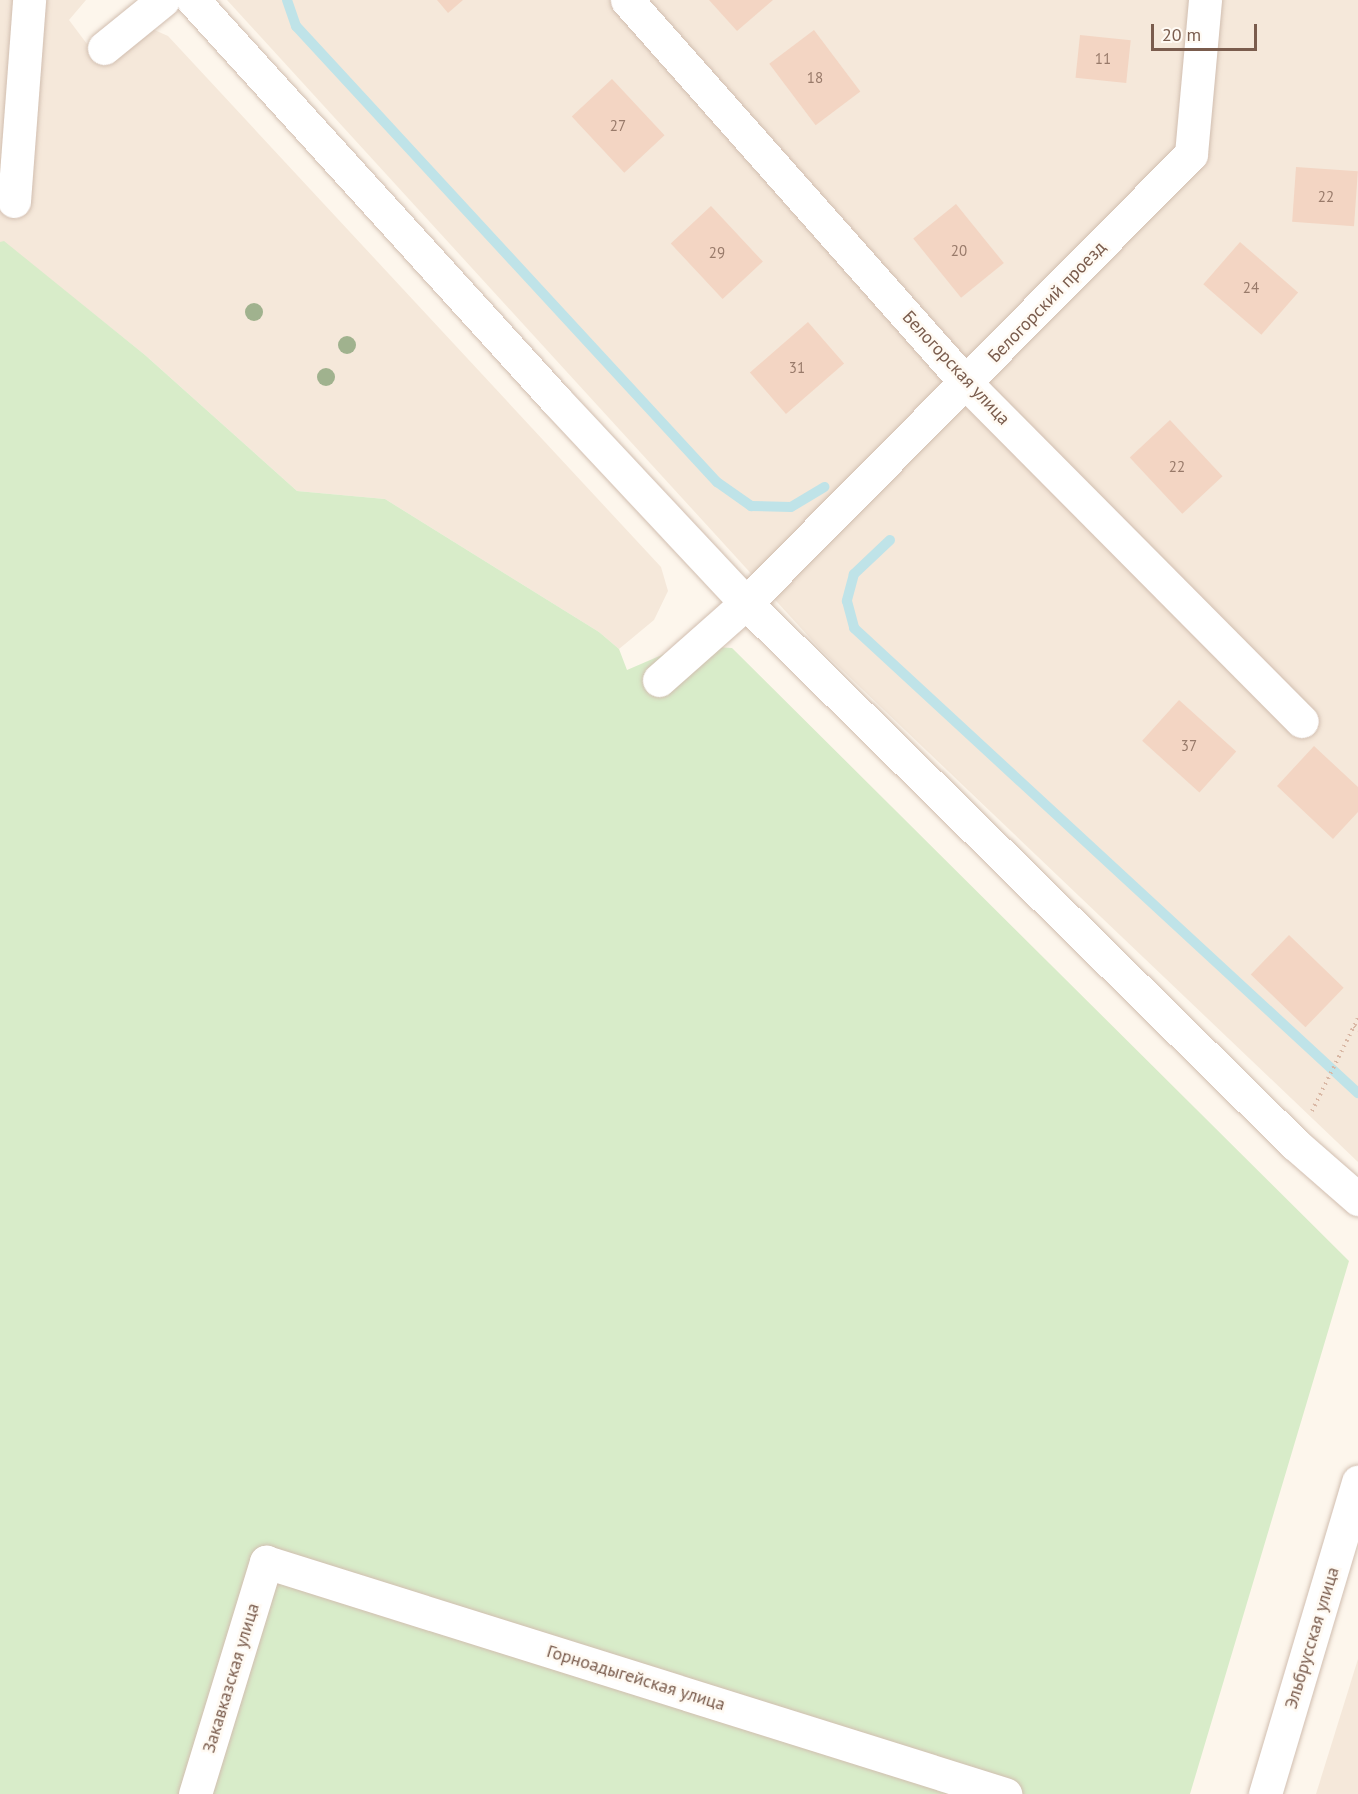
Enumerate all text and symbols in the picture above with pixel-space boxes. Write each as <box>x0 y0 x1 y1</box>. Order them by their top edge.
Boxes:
scale bar <box>1154 12 1260 50</box>
text: 20 m <box>1162 23 1201 46</box>
house number: 11 <box>1095 50 1111 68</box>
house number: 18 <box>807 69 823 87</box>
house number: 27 <box>610 117 626 135</box>
house number: 22 <box>1318 188 1334 206</box>
street label: Белогорский проезд <box>984 237 1110 367</box>
house number: 20 <box>951 242 967 260</box>
house number: 29 <box>709 244 725 262</box>
house number: 24 <box>1243 279 1259 297</box>
street label: Белогорская улица <box>898 307 1014 429</box>
house number: 31 <box>789 359 805 377</box>
house number: 22 <box>1169 458 1185 476</box>
house number: 37 <box>1181 737 1197 755</box>
street label: Эльбрусская улица <box>1280 1564 1344 1712</box>
street label: Закавказская улица <box>198 1601 264 1755</box>
street label: Горноадыгейская улица <box>544 1641 728 1715</box>

